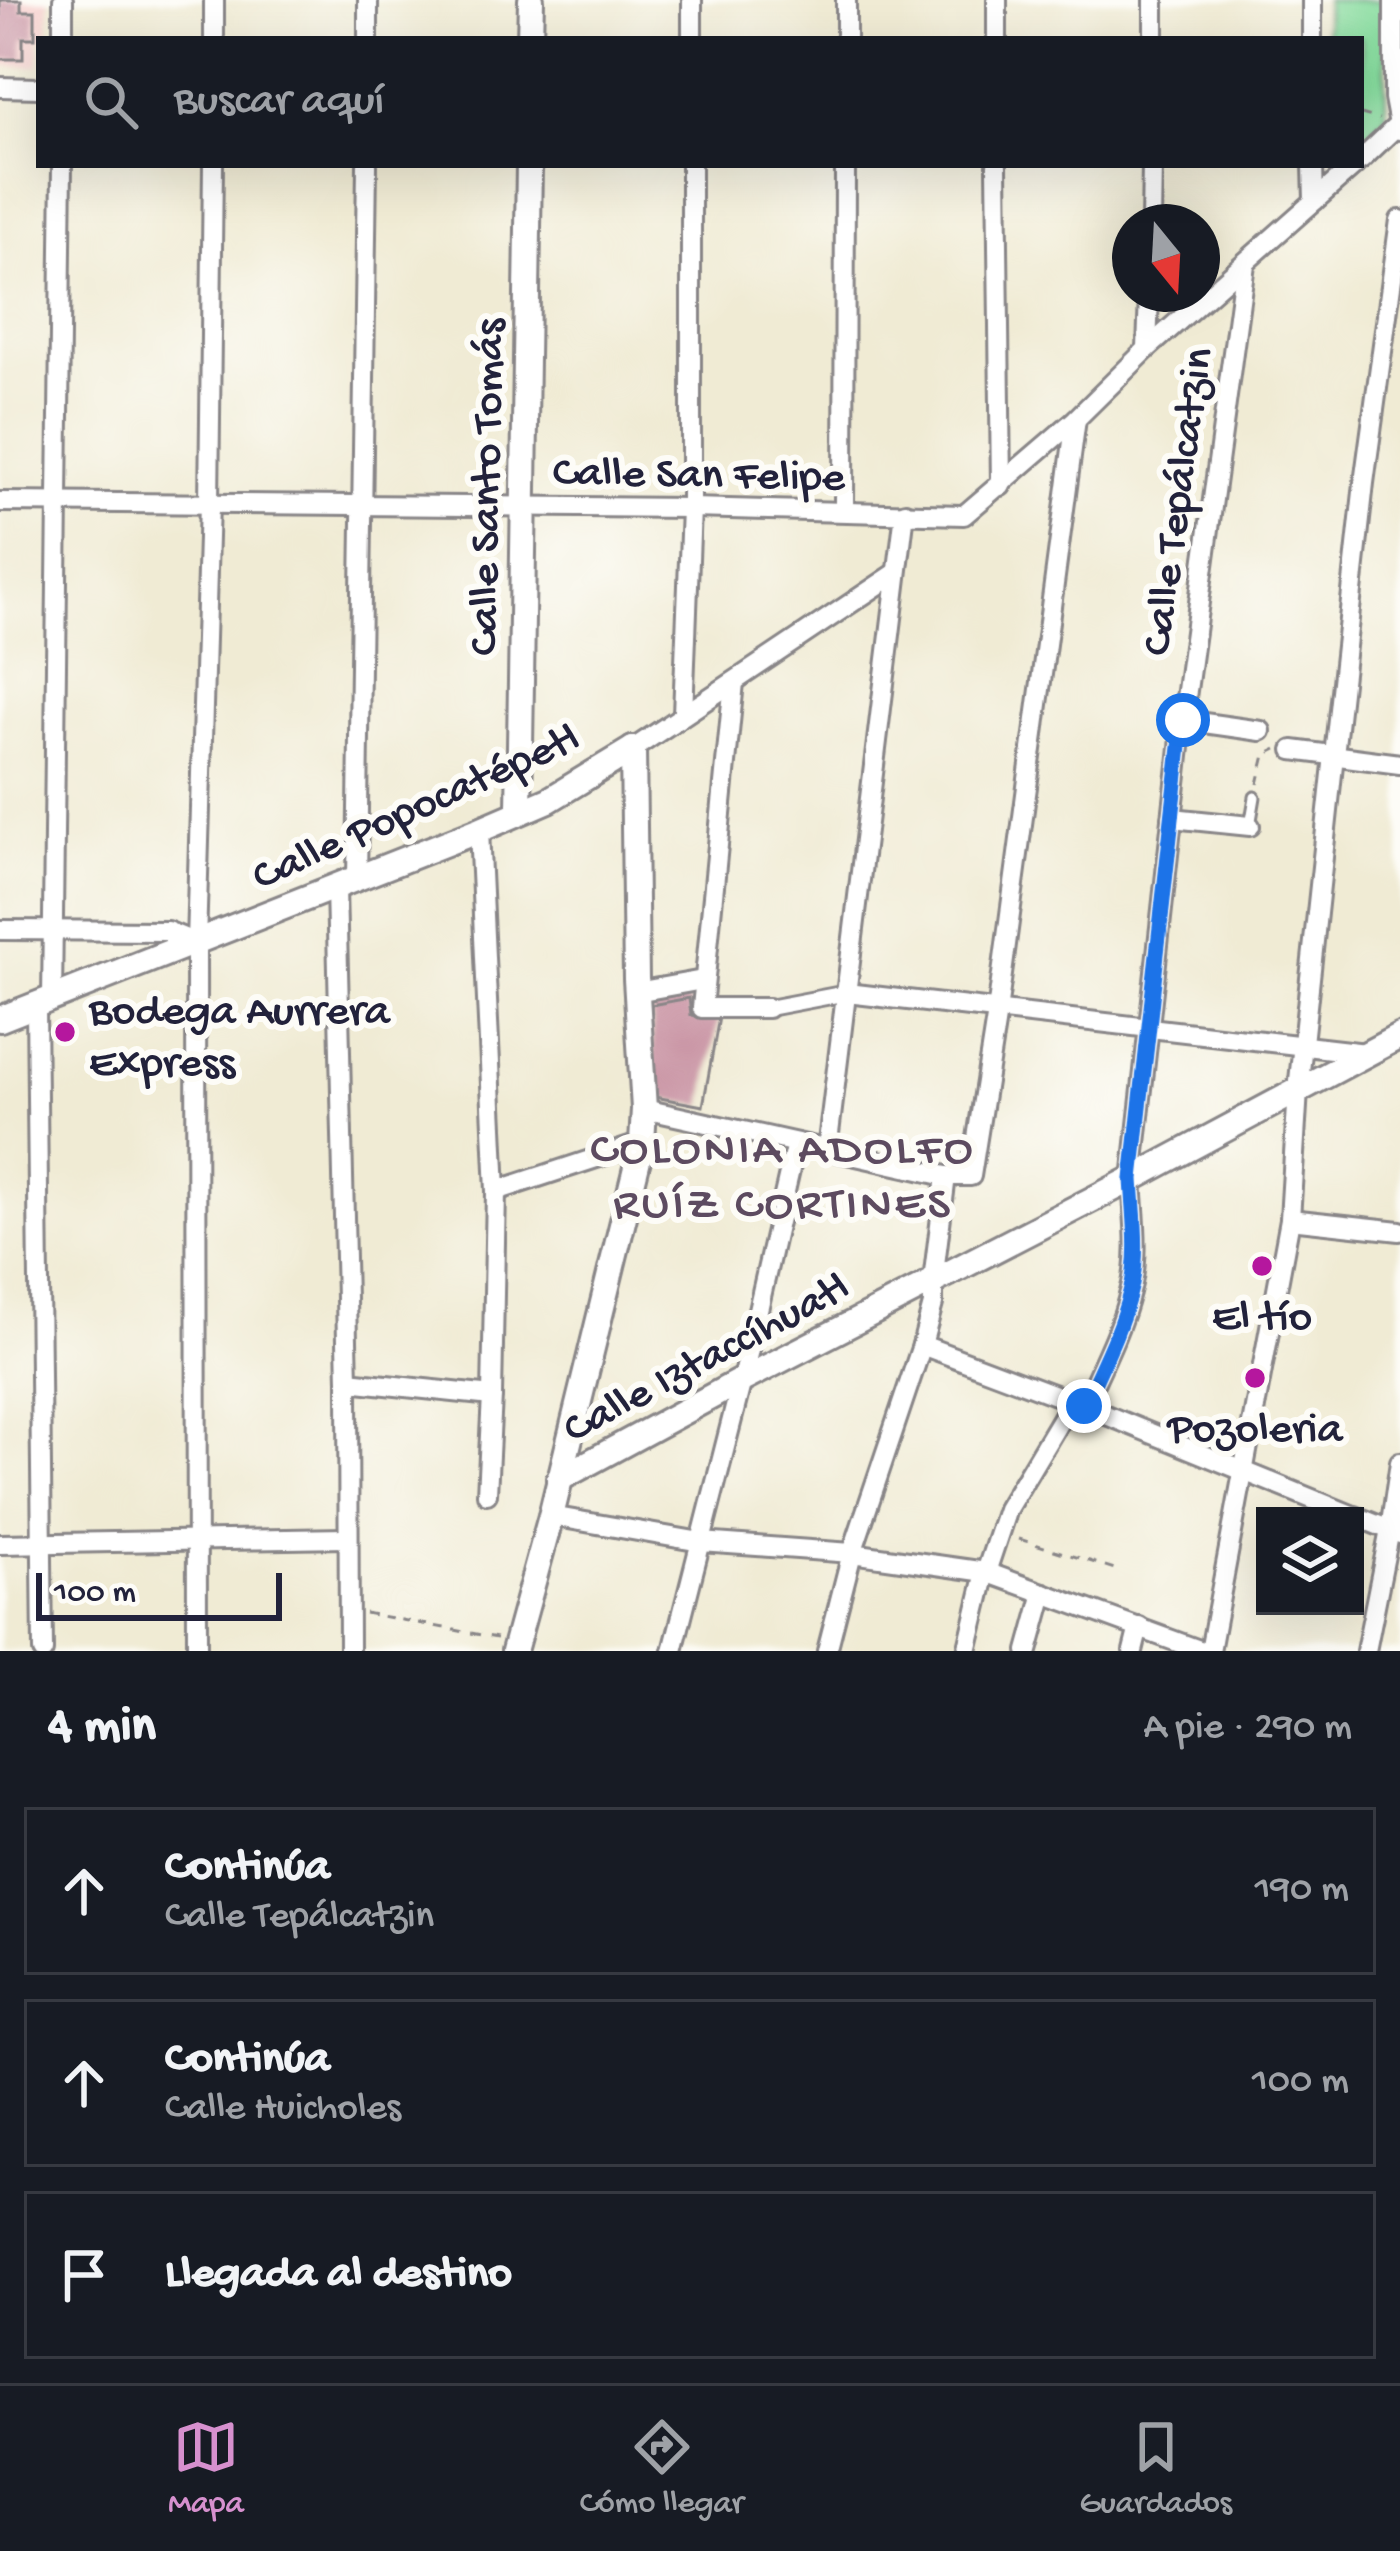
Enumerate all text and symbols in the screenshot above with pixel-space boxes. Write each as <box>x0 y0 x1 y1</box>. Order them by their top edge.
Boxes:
search box <box>36 36 1364 168</box>
icon: search <box>78 69 144 135</box>
text: Buscar aquí <box>174 76 384 129</box>
north arrow <box>1112 204 1220 312</box>
street label: Calle Santo Tomás <box>460 317 519 656</box>
street label: Calle Tepálcatzin <box>1133 345 1228 659</box>
street label: Calle San Felipe <box>552 448 846 507</box>
route start <box>1156 693 1210 747</box>
street label: Calle Popocatépetl <box>245 714 589 906</box>
place label: Bodega Aurrera Express <box>88 987 392 1092</box>
marker: Bodega Aurrera Express <box>52 1019 78 1045</box>
district label: COLONIA ADOLFO RUÍZ CORTINES <box>590 1124 976 1236</box>
marker: El tío <box>1249 1253 1275 1279</box>
street label: Calle Iztaccíhuatl <box>556 1263 859 1458</box>
place label: El tío <box>1212 1293 1312 1346</box>
marker: Pozoleria <box>1242 1365 1268 1391</box>
route end <box>1057 1379 1111 1433</box>
place label: Pozoleria <box>1165 1405 1345 1458</box>
map controls <box>1256 1507 1364 1615</box>
button: layers <box>1256 1507 1364 1615</box>
scale bar <box>36 1567 282 1620</box>
text: 100 m <box>54 1575 136 1613</box>
text: 4 min <box>48 1699 156 1759</box>
text: A pie · 290 m <box>1144 1706 1352 1752</box>
text: Continúa <box>165 1842 330 1895</box>
icon: ahead <box>51 1858 117 1924</box>
text: 190 m <box>1255 1868 1349 1914</box>
text: Calle Tepálcatzin <box>165 1895 434 1941</box>
text: Continúa <box>165 2034 330 2087</box>
icon: ahead <box>51 2050 117 2116</box>
text: 100 m <box>1252 2060 1349 2106</box>
text: Calle Huicholes <box>165 2087 401 2133</box>
icon: arrive <box>51 2242 117 2308</box>
text: Llegada al destino <box>165 2249 512 2302</box>
tab: Mapa <box>168 2414 244 2524</box>
tab: Cómo llegar <box>580 2414 743 2524</box>
tab: Guardados <box>1079 2414 1232 2524</box>

